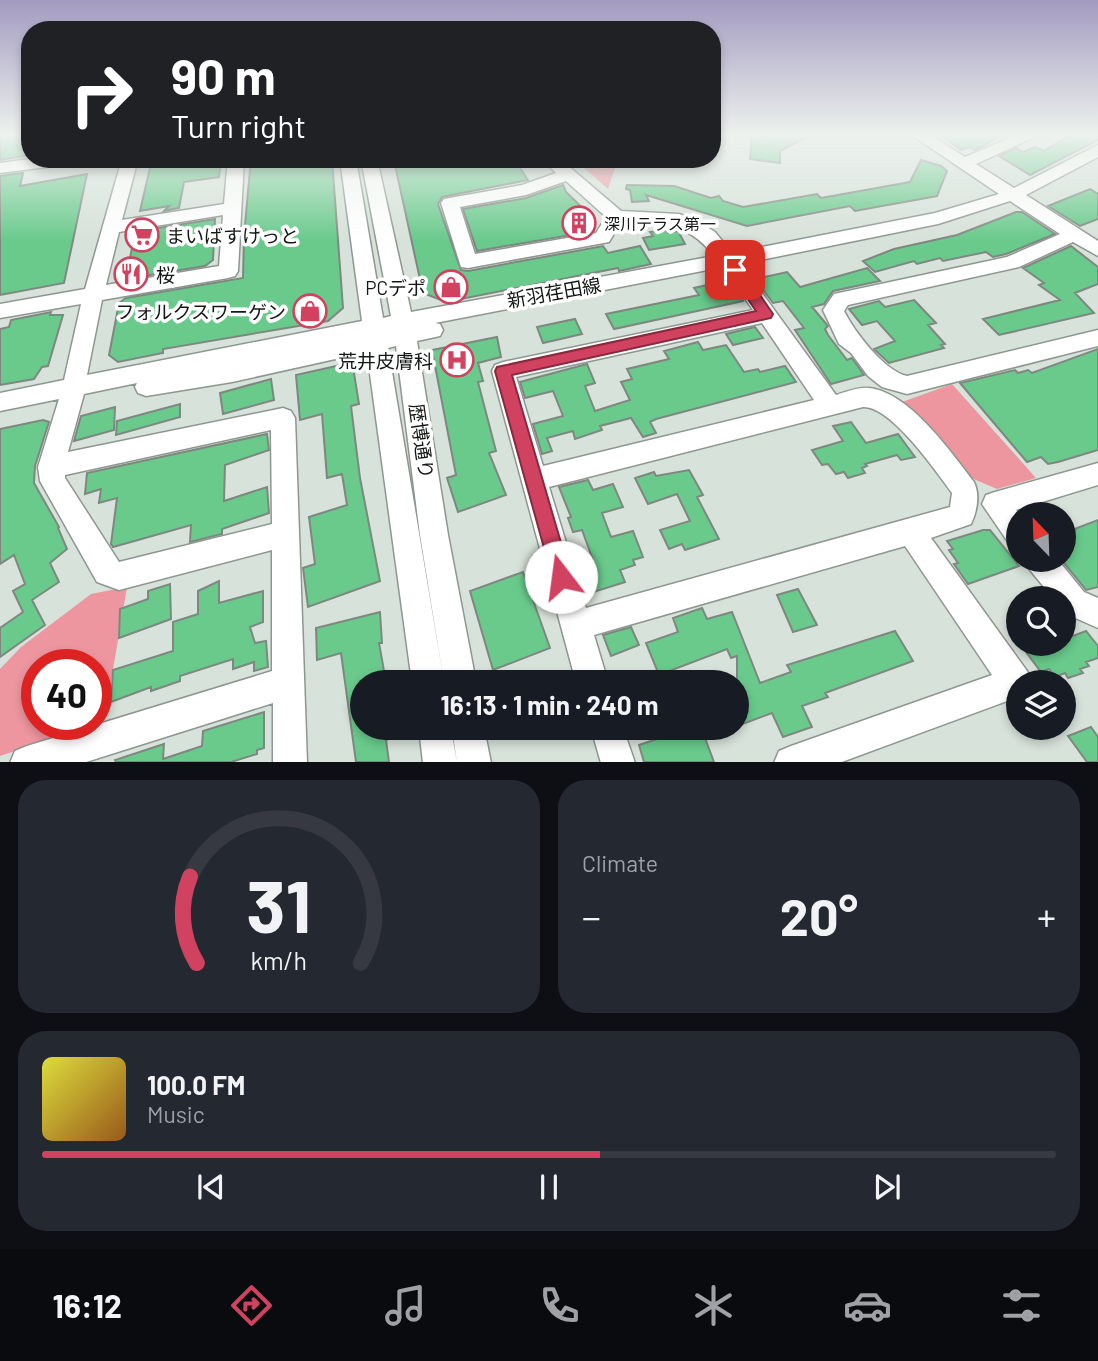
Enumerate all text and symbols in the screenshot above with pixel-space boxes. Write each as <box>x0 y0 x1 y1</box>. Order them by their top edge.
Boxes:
text: 90 m <box>171 46 276 105</box>
icon: right <box>56 49 147 140</box>
text: Turn right <box>171 106 306 144</box>
building icon: 深川テラス第一 <box>560 204 598 242</box>
place label: 深川テラス第一 <box>604 214 716 233</box>
supermarket icon: まいばすけっと <box>123 216 161 254</box>
place label: まいばすけっと <box>166 224 299 247</box>
pin <box>705 240 765 300</box>
icon: arrive <box>716 251 754 289</box>
restaurant icon: 桜 <box>112 255 150 293</box>
place label: 桜 <box>156 263 175 286</box>
shop icon: PCデポ <box>432 268 470 306</box>
street label: 新羽荏田線 <box>505 272 603 312</box>
place label: PCデポ <box>365 276 426 299</box>
shop icon: フォルクスワーゲン <box>291 292 329 330</box>
place label: フォルクスワーゲン <box>116 300 286 323</box>
hospital icon: 荒井皮膚科 <box>438 341 476 379</box>
place label: 荒井皮膚科 <box>338 349 433 372</box>
street label: 歴博通り <box>405 402 439 480</box>
north arrow <box>1006 502 1076 572</box>
map controls <box>1006 502 1076 740</box>
position arrow <box>524 540 598 614</box>
button: search <box>1006 586 1076 656</box>
speed limit sign: 40 <box>21 649 112 740</box>
button: layers <box>1006 670 1076 740</box>
text: 16:13 · 1 min · 240 m <box>441 689 658 720</box>
text: Climate <box>582 849 658 877</box>
text: 31 <box>247 860 311 948</box>
text: 20° <box>780 884 858 946</box>
text: − <box>582 893 601 939</box>
text: + <box>1037 893 1056 939</box>
text: km/h <box>251 944 307 974</box>
text: 100.0 FM <box>147 1069 245 1100</box>
text: Music <box>147 1100 205 1128</box>
icon: previous <box>192 1168 230 1206</box>
icon: pause <box>530 1168 568 1206</box>
icon: next <box>868 1168 906 1206</box>
icon: directions <box>227 1281 276 1330</box>
icon: music <box>381 1281 430 1330</box>
icon: phone <box>535 1281 584 1330</box>
icon: climate <box>689 1281 738 1330</box>
icon: car <box>843 1281 892 1330</box>
icon: filters <box>997 1281 1046 1330</box>
text: 16:12 <box>52 1286 122 1324</box>

